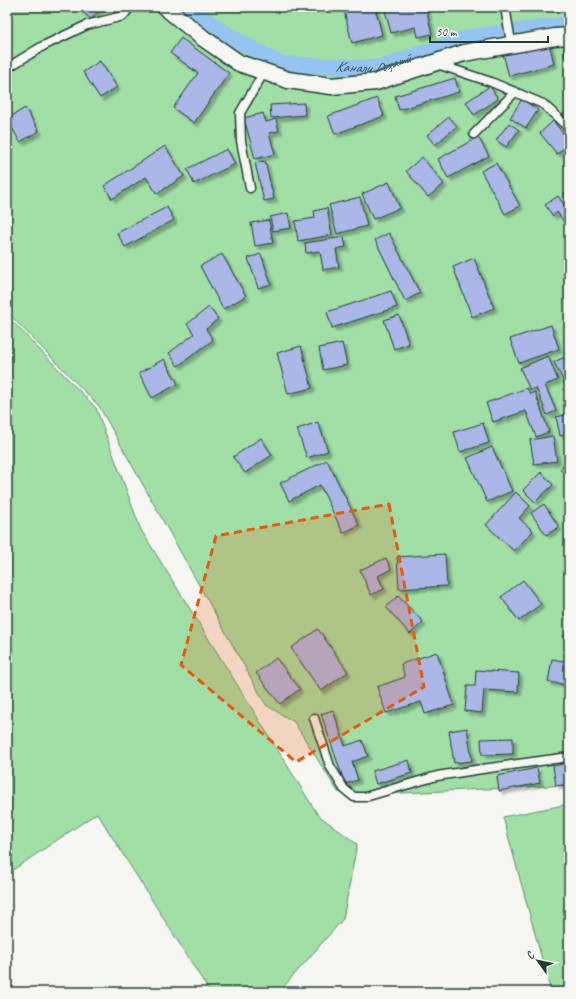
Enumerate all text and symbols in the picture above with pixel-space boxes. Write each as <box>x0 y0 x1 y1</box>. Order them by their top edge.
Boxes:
scale bar <box>430 18 548 44</box>
text: 50 m <box>436 24 458 40</box>
water label: Канали Роҳатӣ <box>335 47 416 78</box>
north arrow <box>518 941 558 981</box>
text: С <box>522 948 538 962</box>

